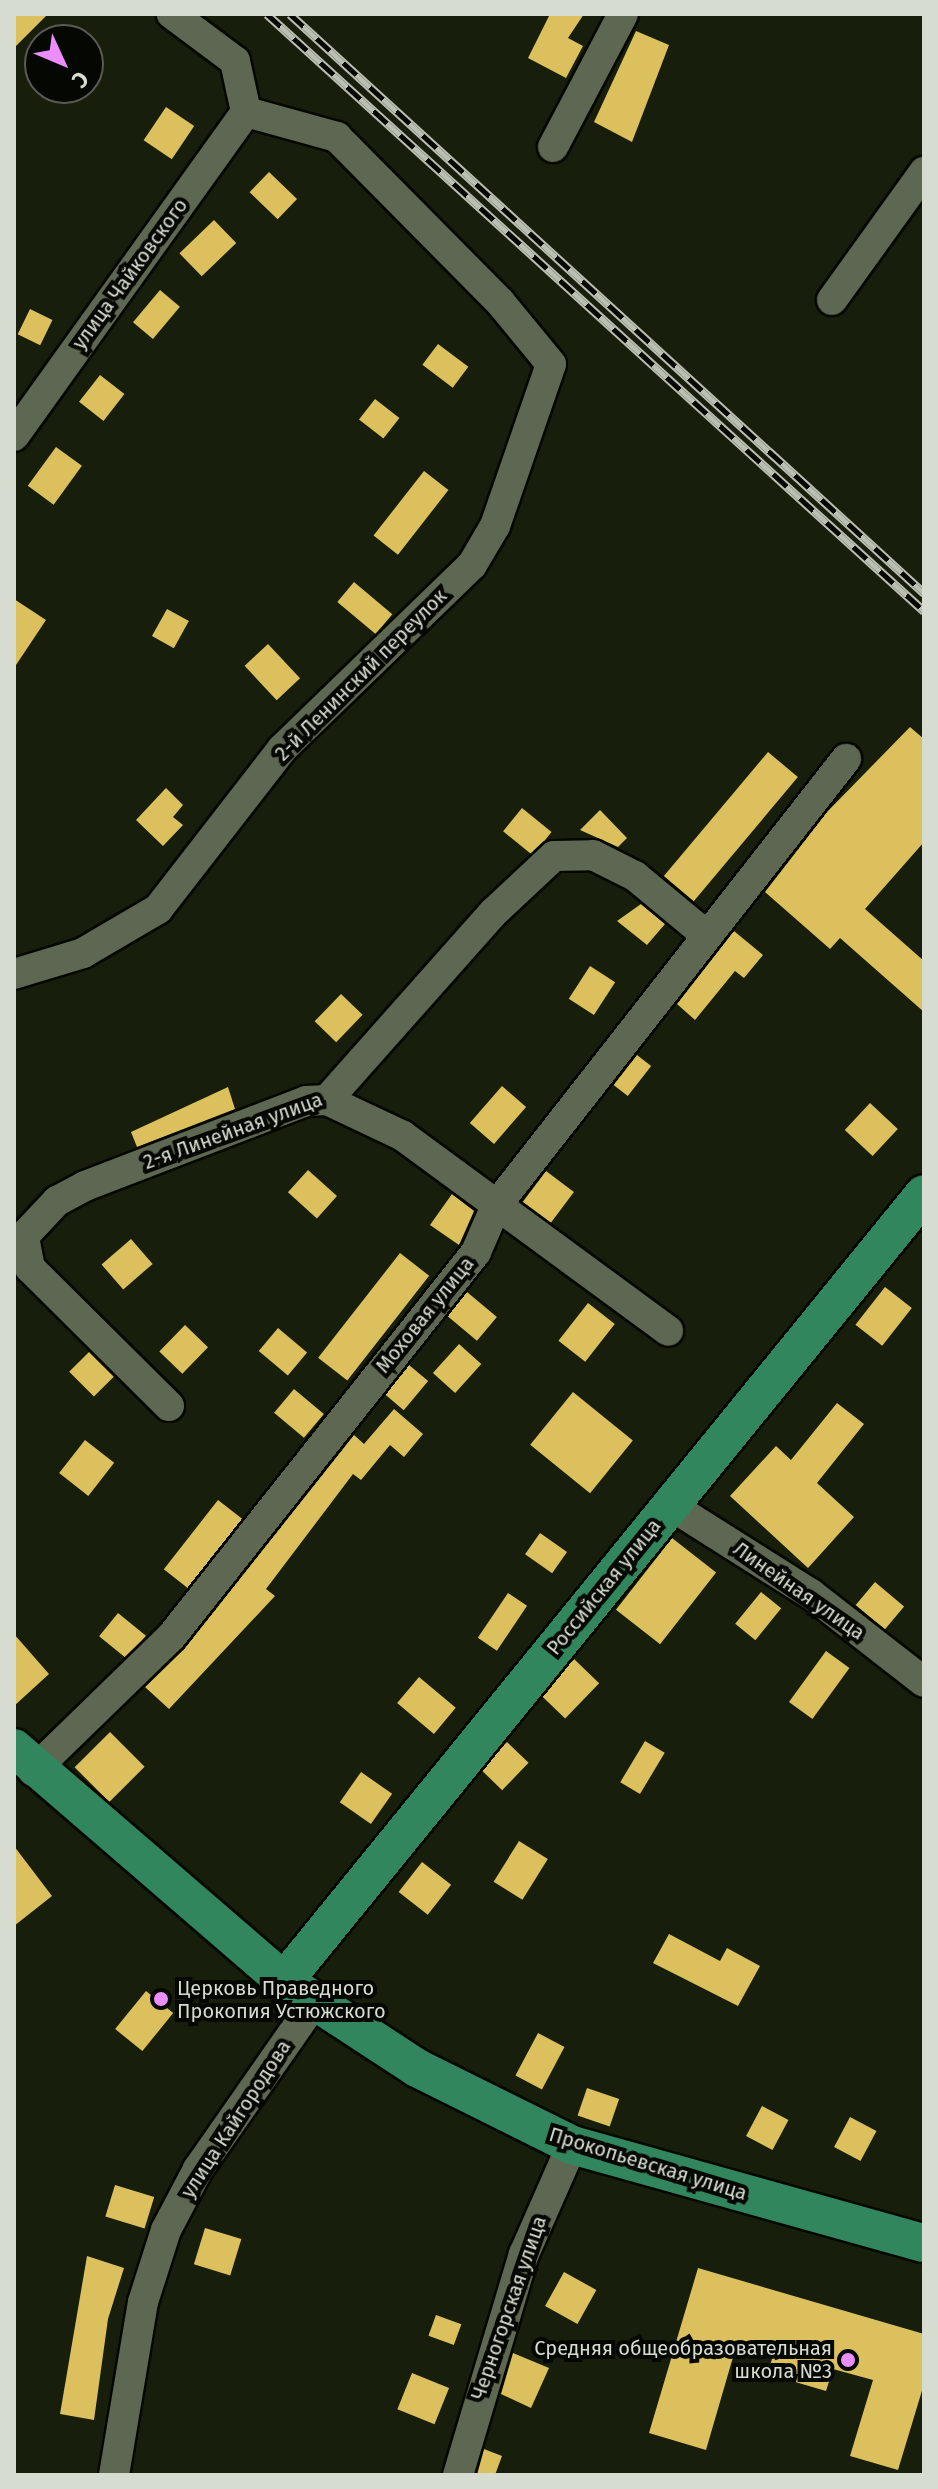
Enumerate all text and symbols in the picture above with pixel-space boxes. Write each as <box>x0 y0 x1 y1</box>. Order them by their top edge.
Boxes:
north arrow <box>24 24 104 104</box>
text: С <box>66 66 94 94</box>
street label: улица Чайковского <box>67 194 193 354</box>
street label: 2-й Ленинский переулок <box>270 584 452 766</box>
street label: 2-я Линейная улица <box>140 1087 326 1175</box>
street label: Моховая улица <box>371 1252 479 1378</box>
street label: Российская улица <box>542 1514 666 1660</box>
street label: Линейная улица <box>729 1537 869 1645</box>
place label: Церковь Праведного Прокопия Устюжского <box>177 1976 386 2023</box>
marker: Церковь Праведного Прокопия Устюжского <box>152 1990 170 2008</box>
street label: улица Кайгородова <box>176 2036 296 2202</box>
street label: Прокопьевская улица <box>546 2122 750 2206</box>
street label: Черногорская улица <box>466 2213 552 2403</box>
place label: Средняя общеобразовательная школа №3 <box>534 2336 832 2383</box>
marker: Средняя общеобразовательная школа №3 <box>839 2351 857 2369</box>

